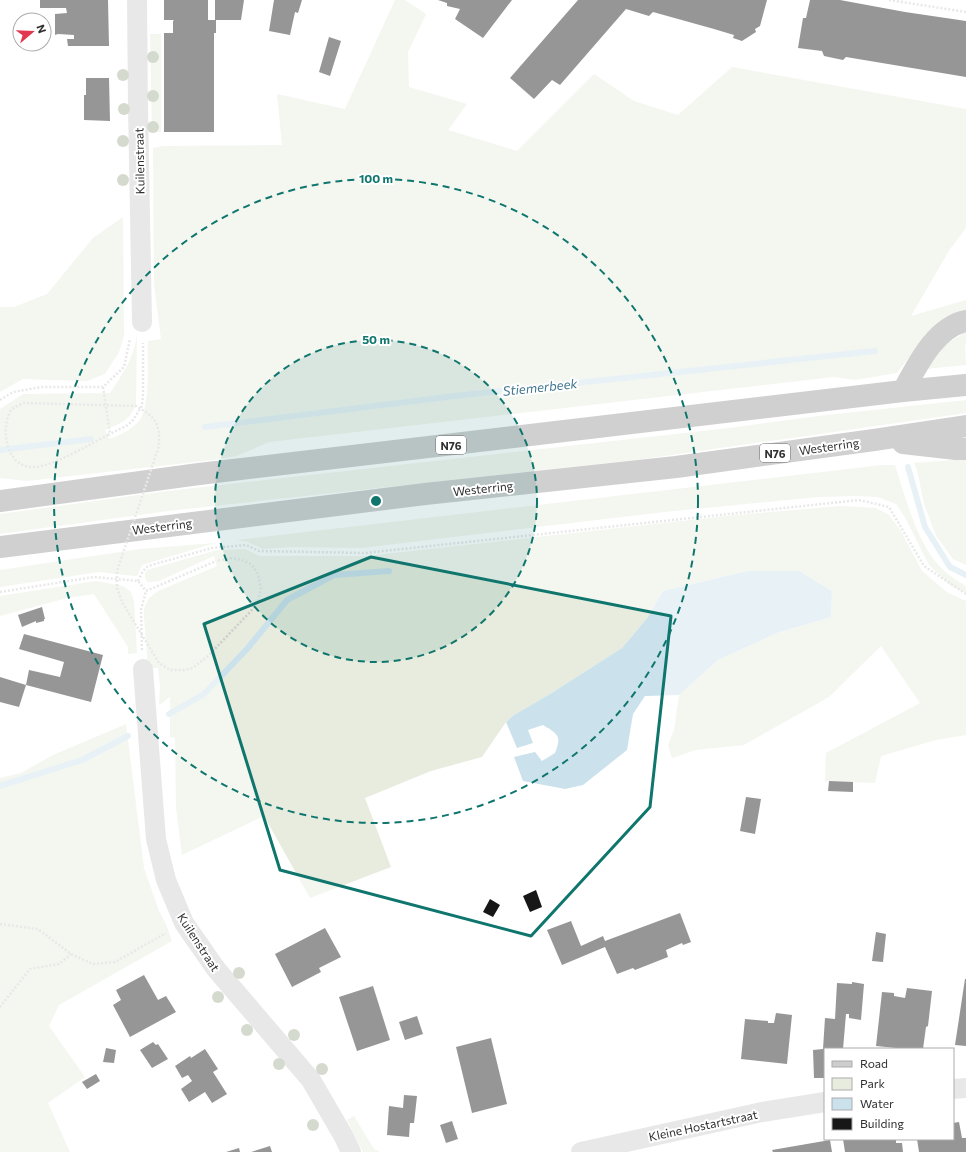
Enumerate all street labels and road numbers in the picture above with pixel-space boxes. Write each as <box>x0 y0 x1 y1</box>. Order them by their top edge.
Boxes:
street label: Kuilenstraat <box>131 128 147 194</box>
street label: Westerring <box>798 435 860 457</box>
road number: N76 <box>436 436 466 454</box>
road number: N76 <box>760 444 790 462</box>
street label: Westerring <box>452 478 514 498</box>
street label: Westerring <box>131 515 193 537</box>
street label: Kuilenstraat <box>175 910 223 974</box>
street label: Kleine Hostartstraat <box>647 1107 759 1143</box>

